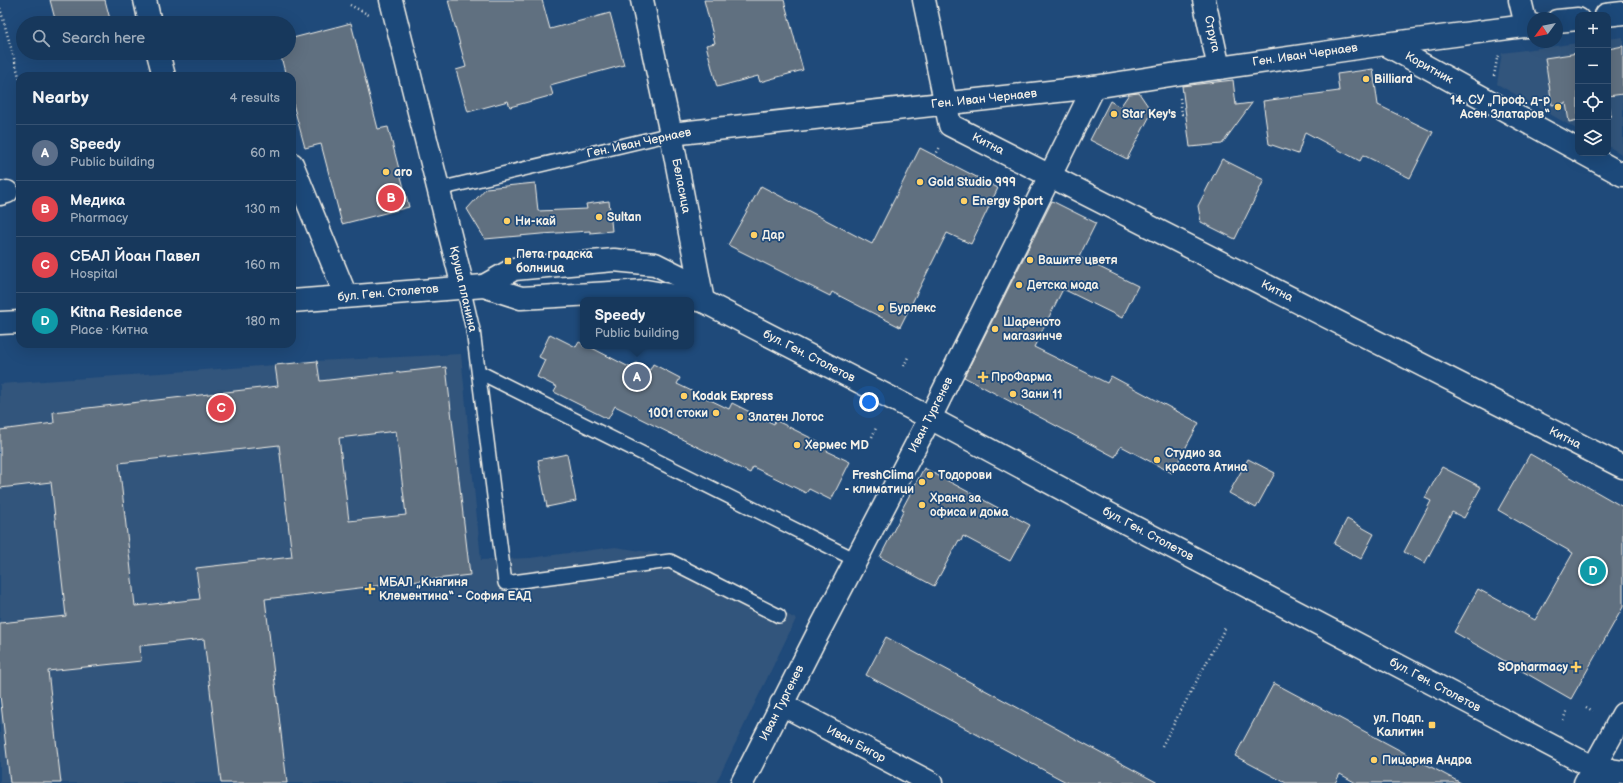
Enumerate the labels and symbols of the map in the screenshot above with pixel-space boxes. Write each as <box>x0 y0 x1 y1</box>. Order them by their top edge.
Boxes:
north arrow <box>1527 12 1563 48</box>
street label: Струга <box>1201 14 1223 54</box>
street label: Ген. Иван Чернаев <box>1251 40 1359 70</box>
street label: Коритник <box>1402 49 1456 88</box>
place label: Billiard <box>1374 72 1413 87</box>
marker: Billiard <box>1361 74 1371 84</box>
street label: Ген. Иван Чернаев <box>930 86 1038 112</box>
place label: 14. СУ „Проф. д-р Асен Златаров“ <box>1450 93 1550 122</box>
marker: 14. СУ „Проф. д-р Асен Златаров“ <box>1553 102 1563 112</box>
place label: Star Key's <box>1122 107 1176 122</box>
marker: Star Key's <box>1109 109 1119 119</box>
street label: Ген. Иван Чернаев <box>585 124 693 161</box>
street label: Китна <box>969 130 1007 158</box>
street label: Беласица <box>668 157 694 215</box>
place label: aro <box>394 165 412 180</box>
marker: aro <box>381 167 391 177</box>
place label: Gold Studio 999 <box>928 175 1016 190</box>
marker: Gold Studio 999 <box>915 177 925 187</box>
pin: B <box>378 183 404 213</box>
place label: Energy Sport <box>972 194 1043 209</box>
marker: Energy Sport <box>959 196 969 206</box>
place label: Sultan <box>607 210 642 225</box>
marker: Sultan <box>594 212 604 222</box>
place label: Ни-кай <box>515 214 556 229</box>
marker: Ни-кай <box>502 216 512 226</box>
place label: Дар <box>762 228 785 243</box>
marker: Дар <box>749 230 759 240</box>
street label: Круша планина <box>446 245 480 333</box>
place label: Пета градска болница <box>516 247 594 276</box>
place label: Вашите цветя <box>1038 253 1118 268</box>
marker: Вашите цветя <box>1025 255 1035 265</box>
marker: Пета градска болница <box>503 256 513 266</box>
street label: Китна <box>1258 277 1296 305</box>
place label: Детска мода <box>1027 278 1099 293</box>
marker: Детска мода <box>1014 280 1024 290</box>
street label: бул. Ген. Столетов <box>337 281 440 305</box>
place label: Бурлекс <box>889 301 936 316</box>
marker: Бурлекс <box>876 303 886 313</box>
place label: Шареното магазинче <box>1003 315 1063 344</box>
marker: Шареното магазинче <box>990 324 1000 334</box>
street label: бул. Ген. Столетов <box>761 326 858 386</box>
pin: A <box>624 362 650 392</box>
place label: ПроФарма <box>991 370 1053 385</box>
marker: ПроФарма <box>978 372 988 382</box>
street label: Иван Тургенев <box>906 374 957 455</box>
place label: Зани 11 <box>1021 387 1062 402</box>
place label: Kodak Express <box>692 389 773 404</box>
marker: Зани 11 <box>1008 389 1018 399</box>
marker: Kodak Express <box>679 391 689 401</box>
your location <box>859 392 879 412</box>
pin: C <box>208 393 234 423</box>
place label: 1001 стоки <box>648 406 708 421</box>
marker: 1001 стоки <box>711 408 721 418</box>
place label: Златен Лотос <box>748 410 824 425</box>
marker: Златен Лотос <box>735 412 745 422</box>
street label: Китна <box>1546 424 1584 452</box>
place label: Хермес MD <box>804 438 869 453</box>
marker: Хермес MD <box>792 440 802 450</box>
place label: Студио за красота Атина <box>1165 446 1249 475</box>
marker: Студио за красота Атина <box>1152 455 1162 465</box>
place label: FreshClima - климатици <box>844 468 914 497</box>
place label: Тодорови <box>938 468 992 483</box>
marker: Тодорови <box>925 470 935 480</box>
marker: FreshClima - климатици <box>917 477 927 487</box>
place label: Храна за офиса и дома <box>929 491 1009 520</box>
marker: Храна за офиса и дома <box>917 500 927 510</box>
street label: бул. Ген. Столетов <box>1100 504 1197 565</box>
pin: D <box>1580 556 1606 586</box>
place label: МБАЛ „Княгиня Клементина“ - София ЕАД <box>379 575 532 604</box>
marker: МБАЛ „Княгиня Клементина“ - София ЕАД <box>364 583 376 595</box>
street label: бул. Ген. Столетов <box>1387 655 1484 716</box>
place label: SOpharmacy <box>1498 660 1568 675</box>
street label: Иван Тургенев <box>757 662 808 743</box>
marker: SOpharmacy <box>1571 662 1581 672</box>
place label: ул. Подп. Калитин <box>1373 711 1424 740</box>
marker: ул. Подп. Калитин <box>1427 720 1437 730</box>
street label: Иван Бигор <box>824 722 888 766</box>
place label: Пицария Андра <box>1382 753 1473 768</box>
marker: Пицария Андра <box>1369 755 1379 765</box>

